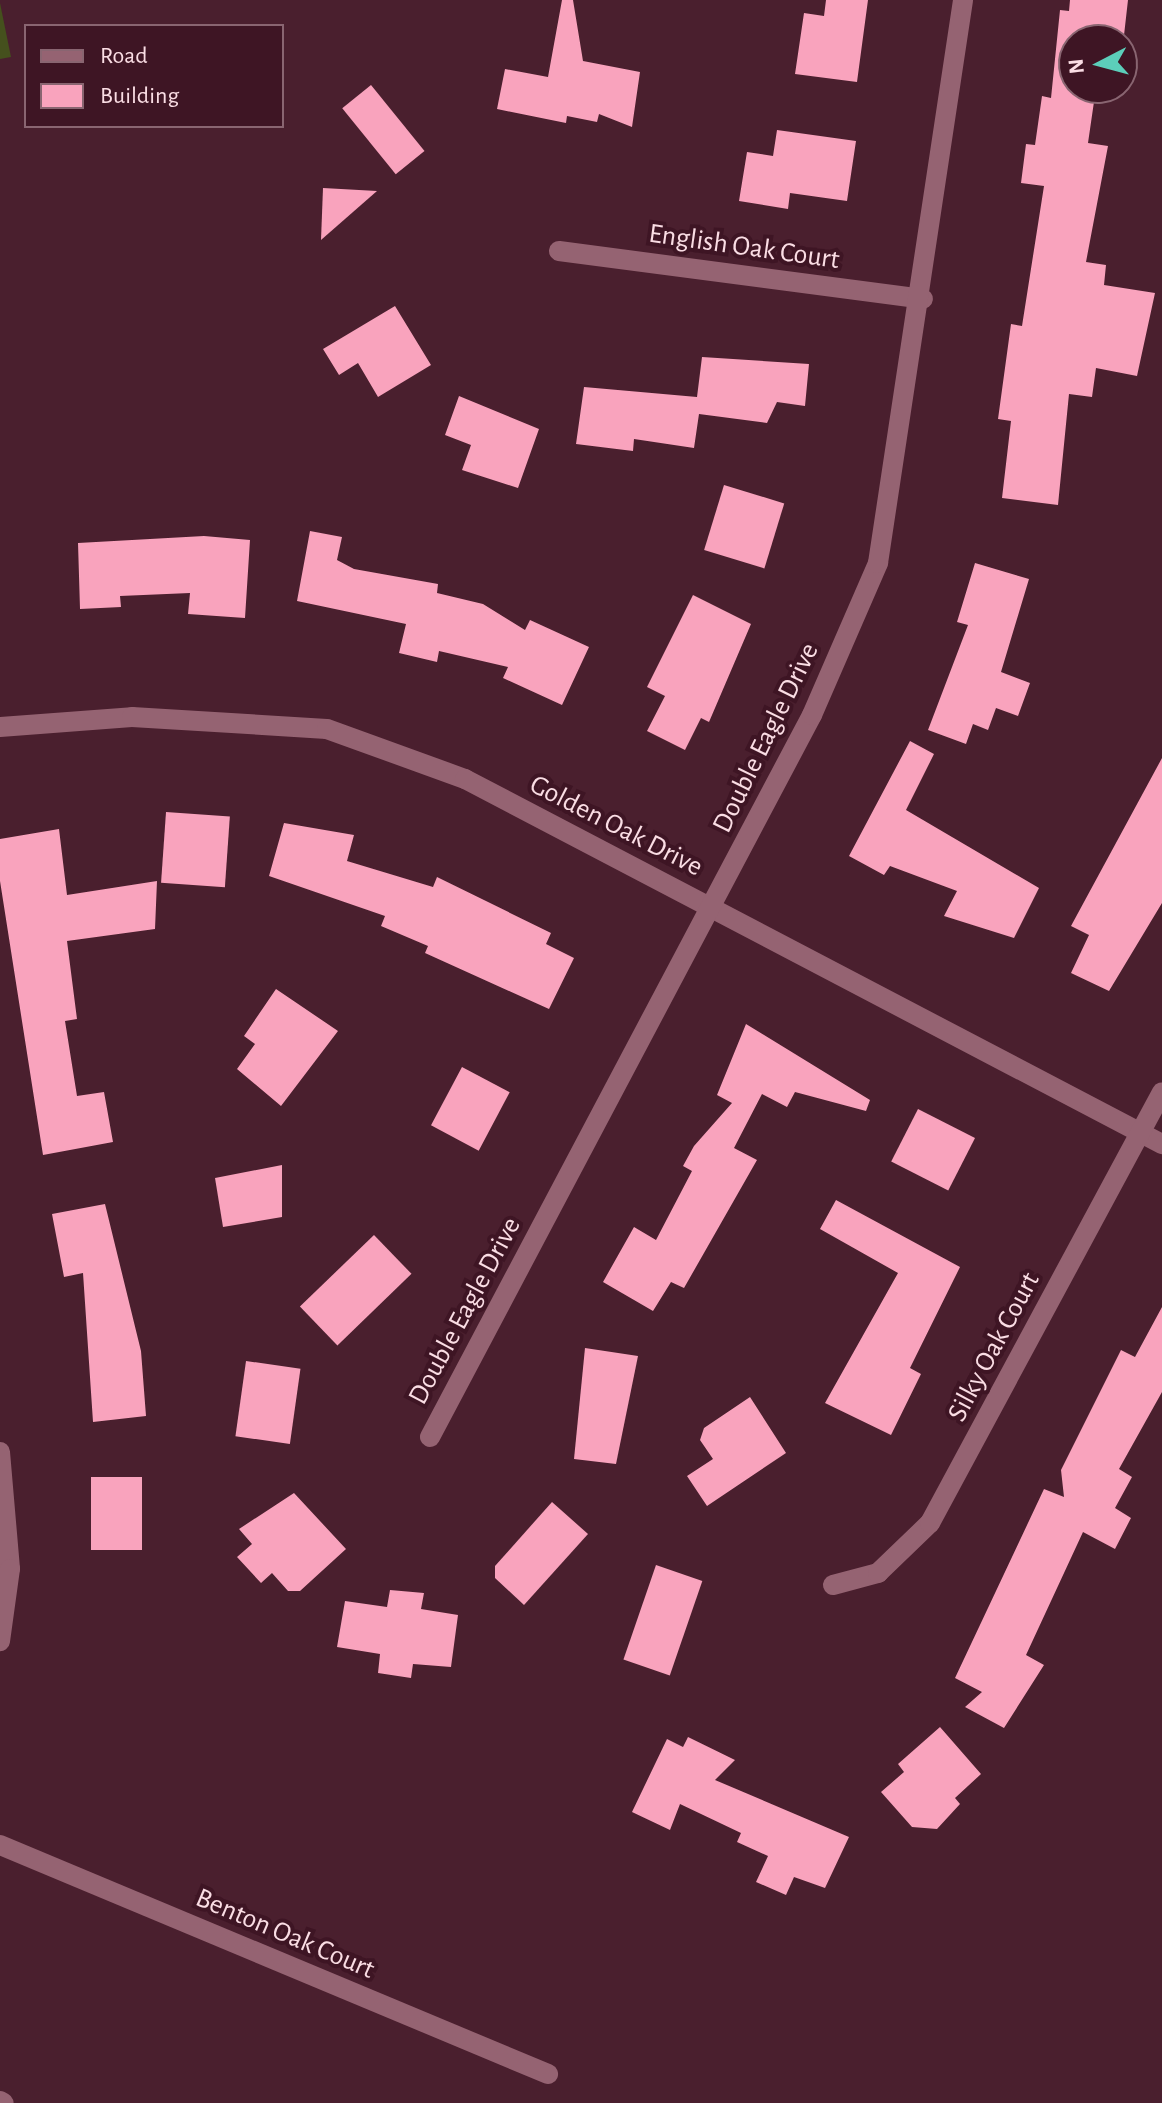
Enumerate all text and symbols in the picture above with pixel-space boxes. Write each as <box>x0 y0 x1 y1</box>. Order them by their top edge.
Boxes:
legend <box>24 24 284 128</box>
north arrow <box>1058 24 1138 104</box>
text: Road <box>100 44 148 68</box>
text: N <box>1064 58 1088 75</box>
text: Building <box>100 84 179 108</box>
street label: English Oak Court <box>646 217 842 277</box>
street label: Double Eagle Drive <box>705 638 827 838</box>
street label: Golden Oak Drive <box>524 768 708 884</box>
street label: Double Eagle Drive <box>402 1212 528 1410</box>
street label: Silky Oak Court <box>941 1267 1047 1427</box>
street label: Benton Oak Court <box>191 1881 379 1987</box>

